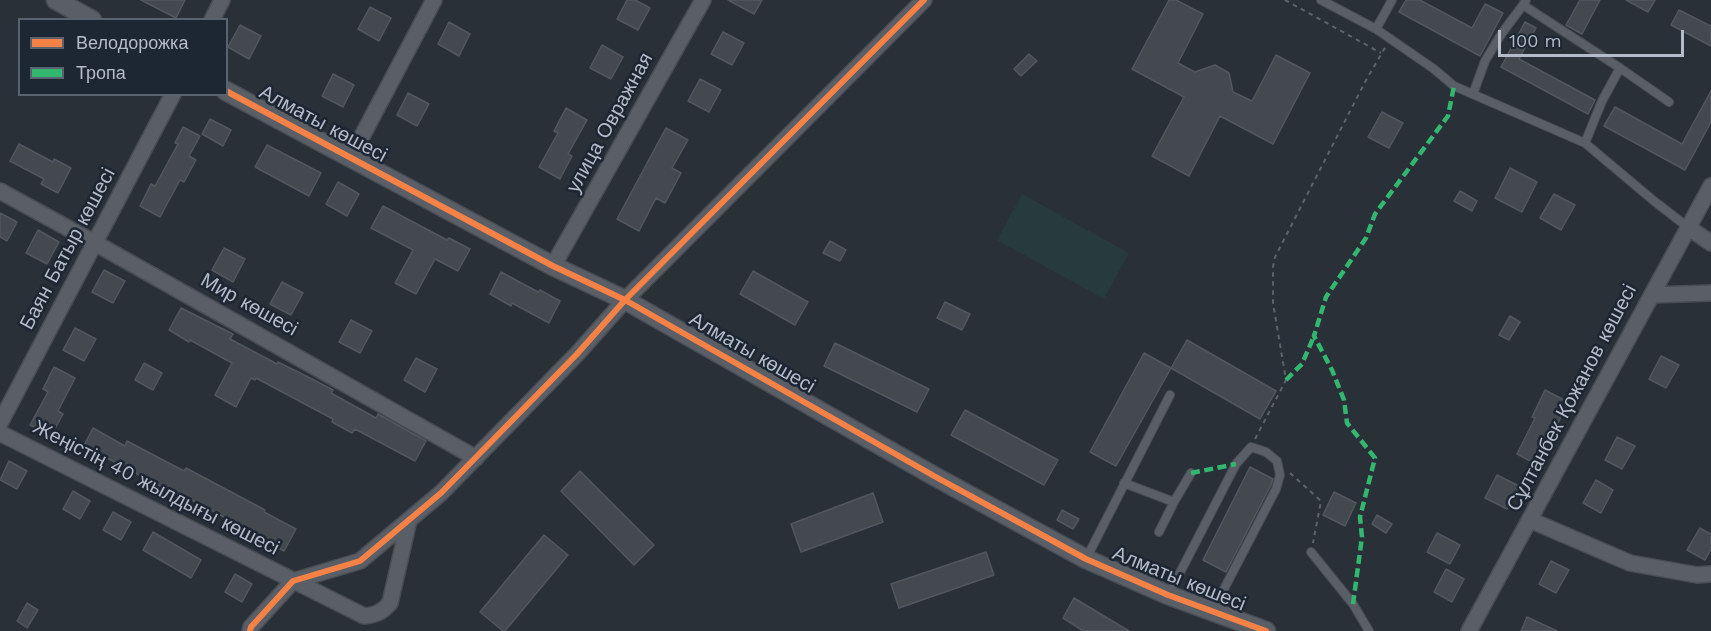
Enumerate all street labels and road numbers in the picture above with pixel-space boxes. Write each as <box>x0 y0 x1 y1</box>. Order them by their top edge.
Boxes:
street label: улица Овражная <box>562 49 658 197</box>
street label: Алматы көшесі <box>255 80 391 168</box>
street label: Баян Батыр көшесі <box>15 164 121 334</box>
street label: Мир көшесі <box>196 269 302 341</box>
street label: Сұлтанбек Қожанов көшесі <box>1502 281 1642 515</box>
street label: Алматы көшесі <box>685 307 819 399</box>
street label: Жеңістің 40 жылдығы көшесі <box>29 415 283 561</box>
street label: Алматы көшесі <box>1109 541 1249 617</box>

